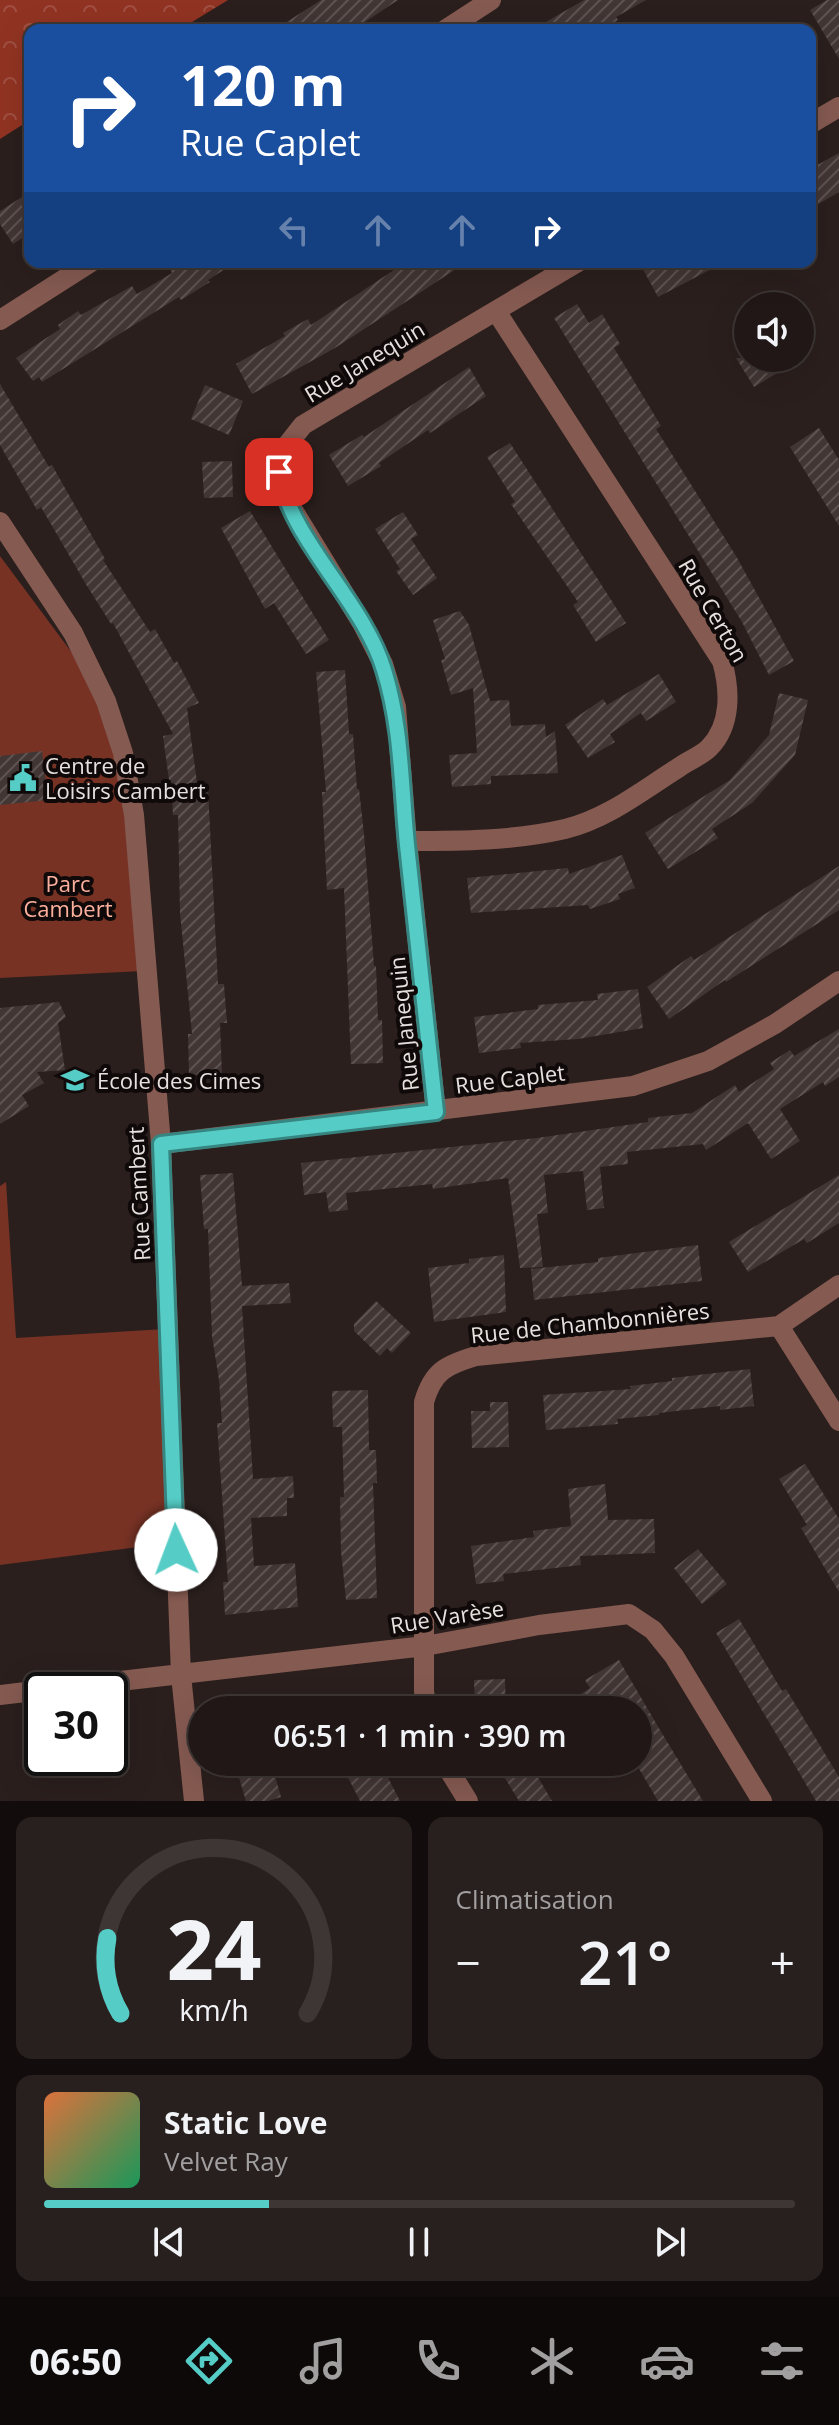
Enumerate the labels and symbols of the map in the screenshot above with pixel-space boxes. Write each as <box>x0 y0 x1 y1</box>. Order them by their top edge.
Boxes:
street label: Rue Janequin <box>298 313 430 409</box>
pin <box>245 438 313 506</box>
street label: Rue Certon <box>672 553 756 667</box>
place label: Centre de Loisirs Cambert <box>45 750 206 805</box>
public building icon: Centre de Loisirs Cambert <box>8 763 38 793</box>
park label: Parc Cambert <box>23 868 113 923</box>
street label: Rue Janequin <box>381 955 425 1093</box>
street label: Rue Caplet <box>453 1056 567 1100</box>
school or university icon: École des Cimes <box>60 1065 90 1095</box>
place label: École des Cimes <box>97 1065 261 1095</box>
street label: Rue Cambert <box>119 1126 156 1262</box>
street label: Rue de Chambonnières <box>469 1295 711 1349</box>
position arrow <box>134 1508 218 1592</box>
street label: Rue Varèse <box>388 1592 506 1640</box>
speed limit sign: 30 <box>24 1672 128 1776</box>

